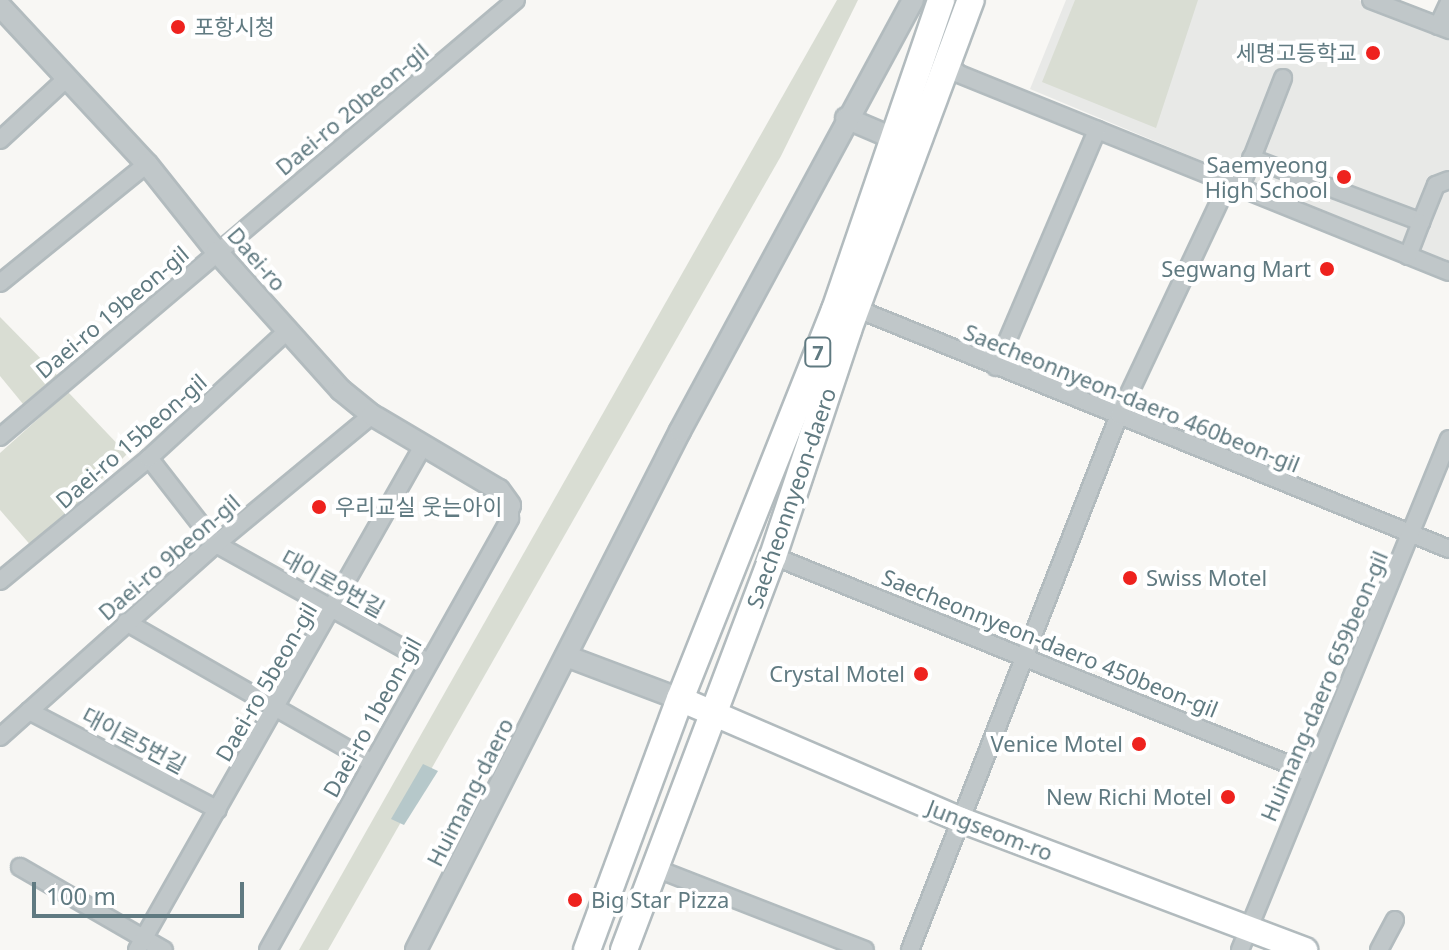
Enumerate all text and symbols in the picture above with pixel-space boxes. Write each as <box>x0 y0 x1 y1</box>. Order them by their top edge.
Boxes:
place label: 포항시청 <box>194 14 275 40</box>
marker: 포항시청 <box>169 18 187 36</box>
street label: Daei-ro 20beon-gil <box>270 37 434 181</box>
place label: 세명고등학교 <box>1236 40 1357 66</box>
marker: 세명고등학교 <box>1364 44 1382 62</box>
place label: Saemyeong High School <box>1205 151 1328 202</box>
marker: Saemyeong High School <box>1335 168 1353 186</box>
street label: Daei-ro <box>222 222 292 296</box>
street label: Daei-ro 19beon-gil <box>30 240 194 384</box>
place label: Segwang Mart <box>1161 256 1311 282</box>
marker: Segwang Mart <box>1318 260 1336 278</box>
street label: Saecheonnyeon-daero 460beon-gil <box>960 318 1304 478</box>
road number: 7 <box>804 336 832 368</box>
street label: Daei-ro 15beon-gil <box>50 368 212 514</box>
street label: Saecheonnyeon-daero <box>741 384 841 612</box>
street label: Daei-ro 9beon-gil <box>93 488 245 626</box>
place label: 우리교실 웃는아이 <box>335 494 503 520</box>
marker: 우리교실 웃는아이 <box>310 498 328 516</box>
street label: 대이로9번길 <box>277 544 389 622</box>
street label: Huimang-daero 659beon-gil <box>1255 547 1393 825</box>
street label: Saecheonnyeon-daero 450beon-gil <box>878 563 1222 723</box>
place label: Swiss Motel <box>1146 565 1267 591</box>
marker: Swiss Motel <box>1121 569 1139 587</box>
street label: Daei-ro 5beon-gil <box>210 598 322 766</box>
street label: Daei-ro 1beon-gil <box>317 632 427 802</box>
place label: Crystal Motel <box>769 661 905 687</box>
marker: Crystal Motel <box>912 665 930 683</box>
street label: 대이로5번길 <box>78 702 190 778</box>
street label: Huimang-daero <box>421 713 519 871</box>
place label: Venice Motel <box>991 731 1123 757</box>
marker: Venice Motel <box>1130 735 1148 753</box>
place label: New Richi Motel <box>1046 784 1212 810</box>
marker: New Richi Motel <box>1219 788 1237 806</box>
street label: Jungseom-ro <box>923 794 1057 866</box>
scale bar <box>36 866 248 916</box>
text: 100 m <box>46 879 116 912</box>
place label: Big Star Pizza <box>591 887 729 913</box>
marker: Big Star Pizza <box>566 891 584 909</box>

